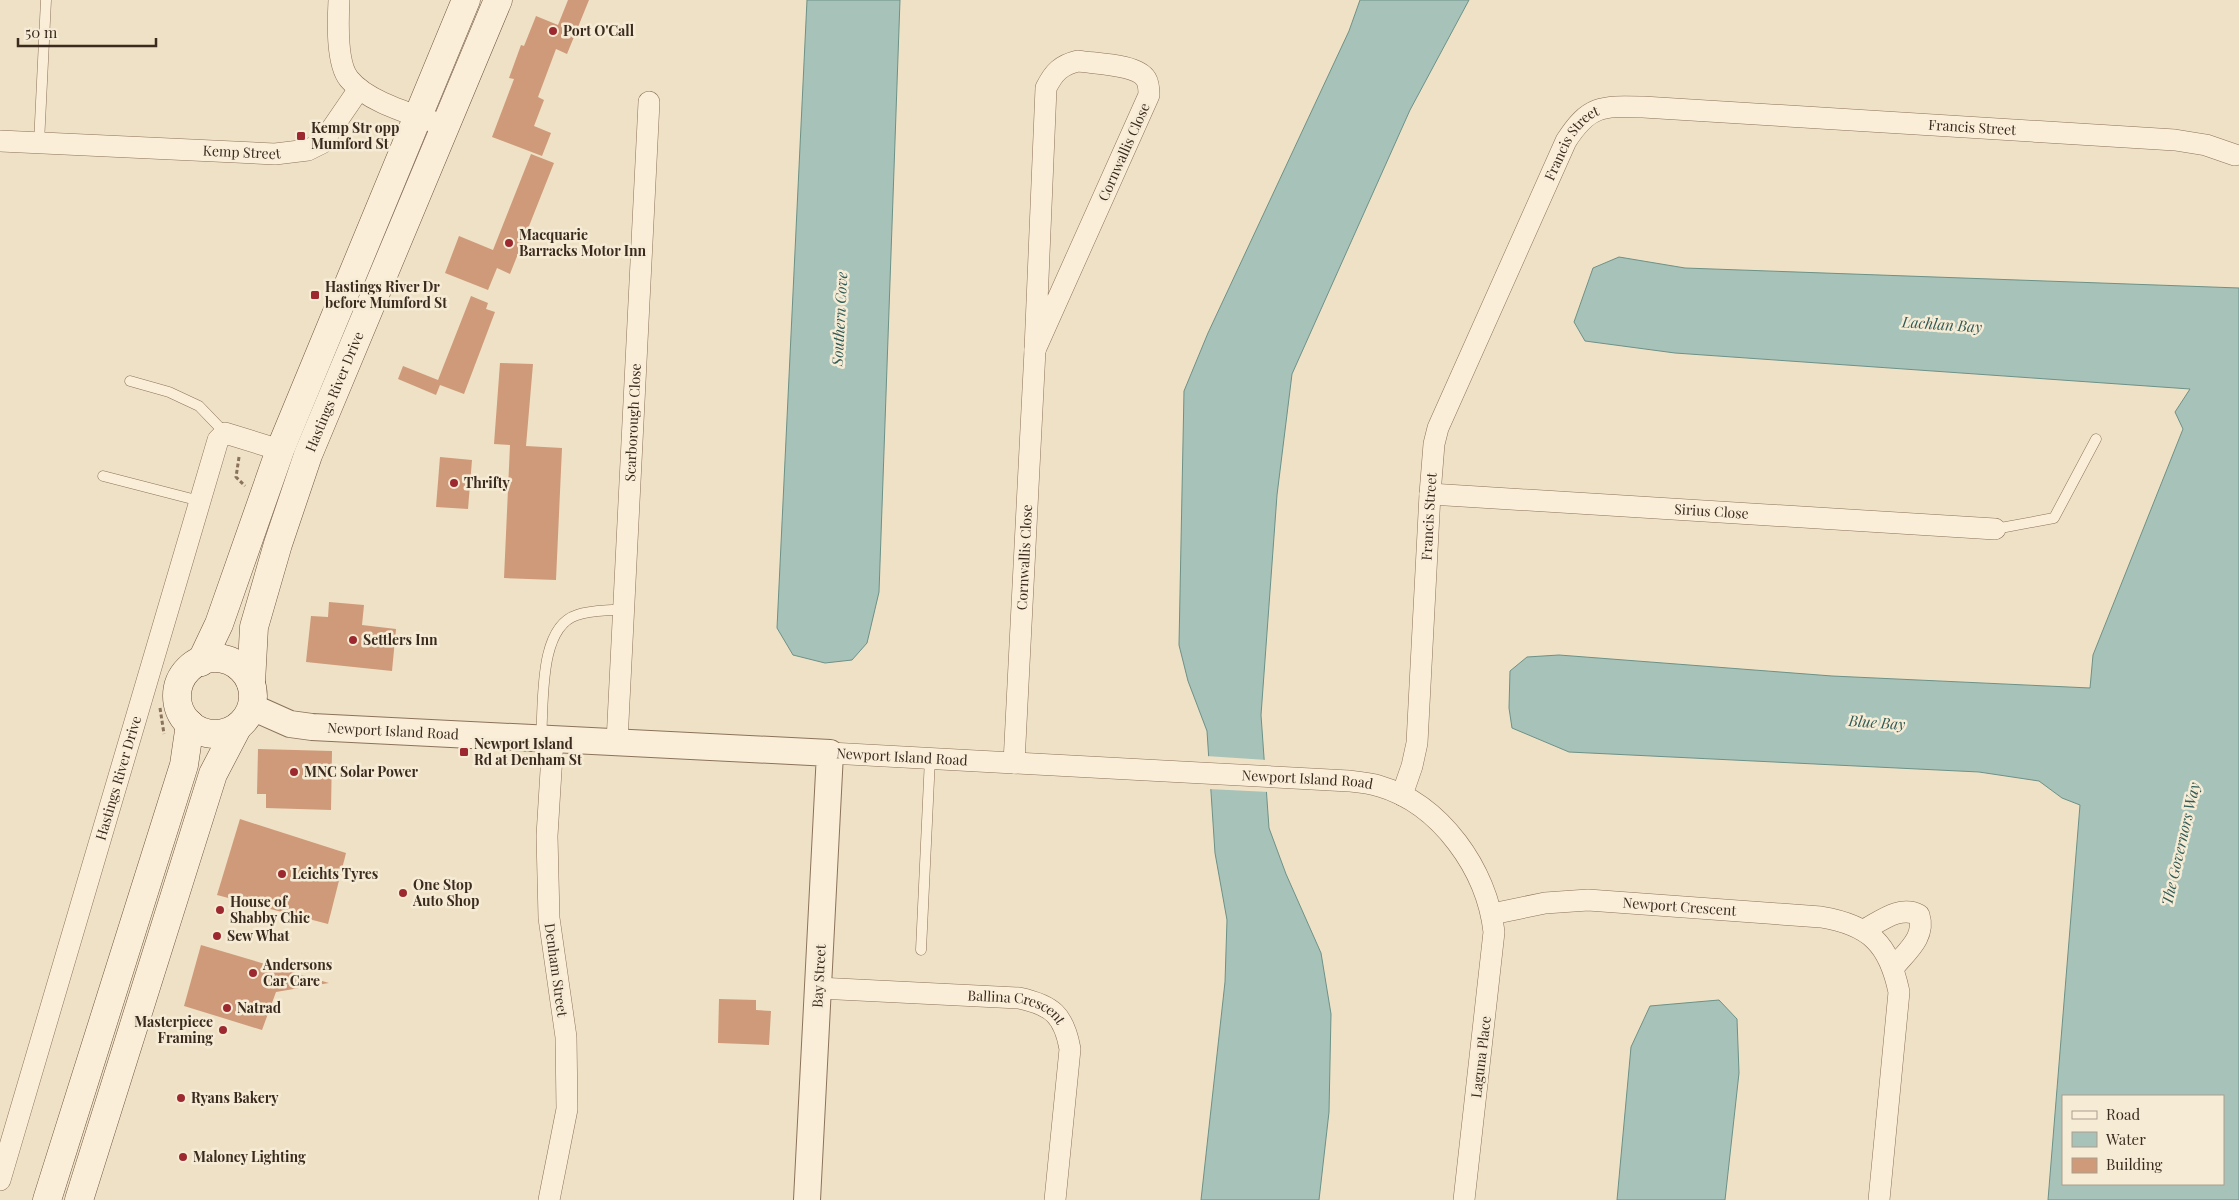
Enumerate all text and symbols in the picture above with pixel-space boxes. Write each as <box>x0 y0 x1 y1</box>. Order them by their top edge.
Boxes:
scale bar <box>18 15 155 47</box>
place label: Port O'Call <box>563 21 635 40</box>
text: 50 m <box>25 22 58 42</box>
marker: Port O'Call <box>547 25 559 37</box>
street label: Cornwallis Close <box>1093 100 1154 204</box>
street label: Francis Street <box>1540 100 1603 183</box>
street label: Francis Street <box>1928 115 2018 139</box>
place label: Kemp Str opp Mumford St <box>311 118 399 153</box>
marker: Kemp Str opp Mumford St <box>295 130 307 142</box>
street label: Kemp Street <box>202 141 283 163</box>
place label: Macquarie Barracks Motor Inn <box>519 225 647 260</box>
marker: Macquarie Barracks Motor Inn <box>503 237 515 249</box>
water label: Southern Cove <box>826 271 851 368</box>
place label: Hastings River Dr before Mumford St <box>325 277 447 312</box>
marker: Hastings River Dr before Mumford St <box>309 289 321 301</box>
water label: Lachlan Bay <box>1900 311 1983 337</box>
street label: Hastings River Drive <box>300 328 368 455</box>
street label: Scarborough Close <box>620 363 645 482</box>
street label: Francis Street <box>1417 471 1441 561</box>
place label: Thrifty <box>464 473 511 492</box>
marker: Thrifty <box>448 477 460 489</box>
street label: Sirius Close <box>1674 499 1749 523</box>
street label: Cornwallis Close <box>1012 504 1036 611</box>
place label: Settlers Inn <box>363 630 438 649</box>
marker: Settlers Inn <box>347 634 359 646</box>
water label: Blue Bay <box>1847 710 1906 734</box>
street label: Hastings River Drive <box>91 713 145 842</box>
street label: Newport Island Road <box>327 718 459 743</box>
place label: Newport Island Rd at Denham St <box>474 734 582 769</box>
street label: Newport Island Road <box>836 743 968 769</box>
marker: Newport Island Rd at Denham St <box>458 746 470 758</box>
place label: MNC Solar Power <box>304 762 418 781</box>
street label: Newport Island Road <box>1241 765 1375 793</box>
marker: MNC Solar Power <box>288 766 300 778</box>
water label: The Governors Way <box>2156 780 2204 907</box>
place label: Leichts Tyres <box>292 864 378 883</box>
marker: Leichts Tyres <box>276 868 288 880</box>
place label: One Stop Auto Shop <box>412 875 479 910</box>
marker: One Stop Auto Shop <box>397 887 409 899</box>
place label: House of Shabby Chic <box>230 892 310 927</box>
street label: Newport Crescent <box>1622 893 1738 920</box>
marker: House of Shabby Chic <box>214 904 226 916</box>
street label: Denham Street <box>541 922 573 1019</box>
place label: Sew What <box>227 926 289 945</box>
marker: Sew What <box>211 930 223 942</box>
street label: Bay Street <box>807 943 830 1008</box>
place label: Andersons Car Care <box>262 955 332 990</box>
marker: Andersons Car Care <box>247 967 259 979</box>
street label: Ballina Crescent <box>967 985 1071 1028</box>
place label: Natrad <box>237 998 282 1017</box>
marker: Natrad <box>221 1002 233 1014</box>
place label: Masterpiece Framing <box>134 1012 213 1047</box>
street label: Laguna Place <box>1466 1015 1495 1099</box>
marker: Masterpiece Framing <box>217 1024 229 1036</box>
place label: Ryans Bakery <box>191 1088 279 1107</box>
marker: Ryans Bakery <box>175 1092 187 1104</box>
legend <box>2062 1095 2224 1185</box>
text: Road <box>2106 1104 2140 1124</box>
text: Water <box>2105 1129 2146 1149</box>
place label: Maloney Lighting <box>193 1147 306 1166</box>
marker: Maloney Lighting <box>177 1151 189 1163</box>
text: Building <box>2106 1154 2163 1174</box>

